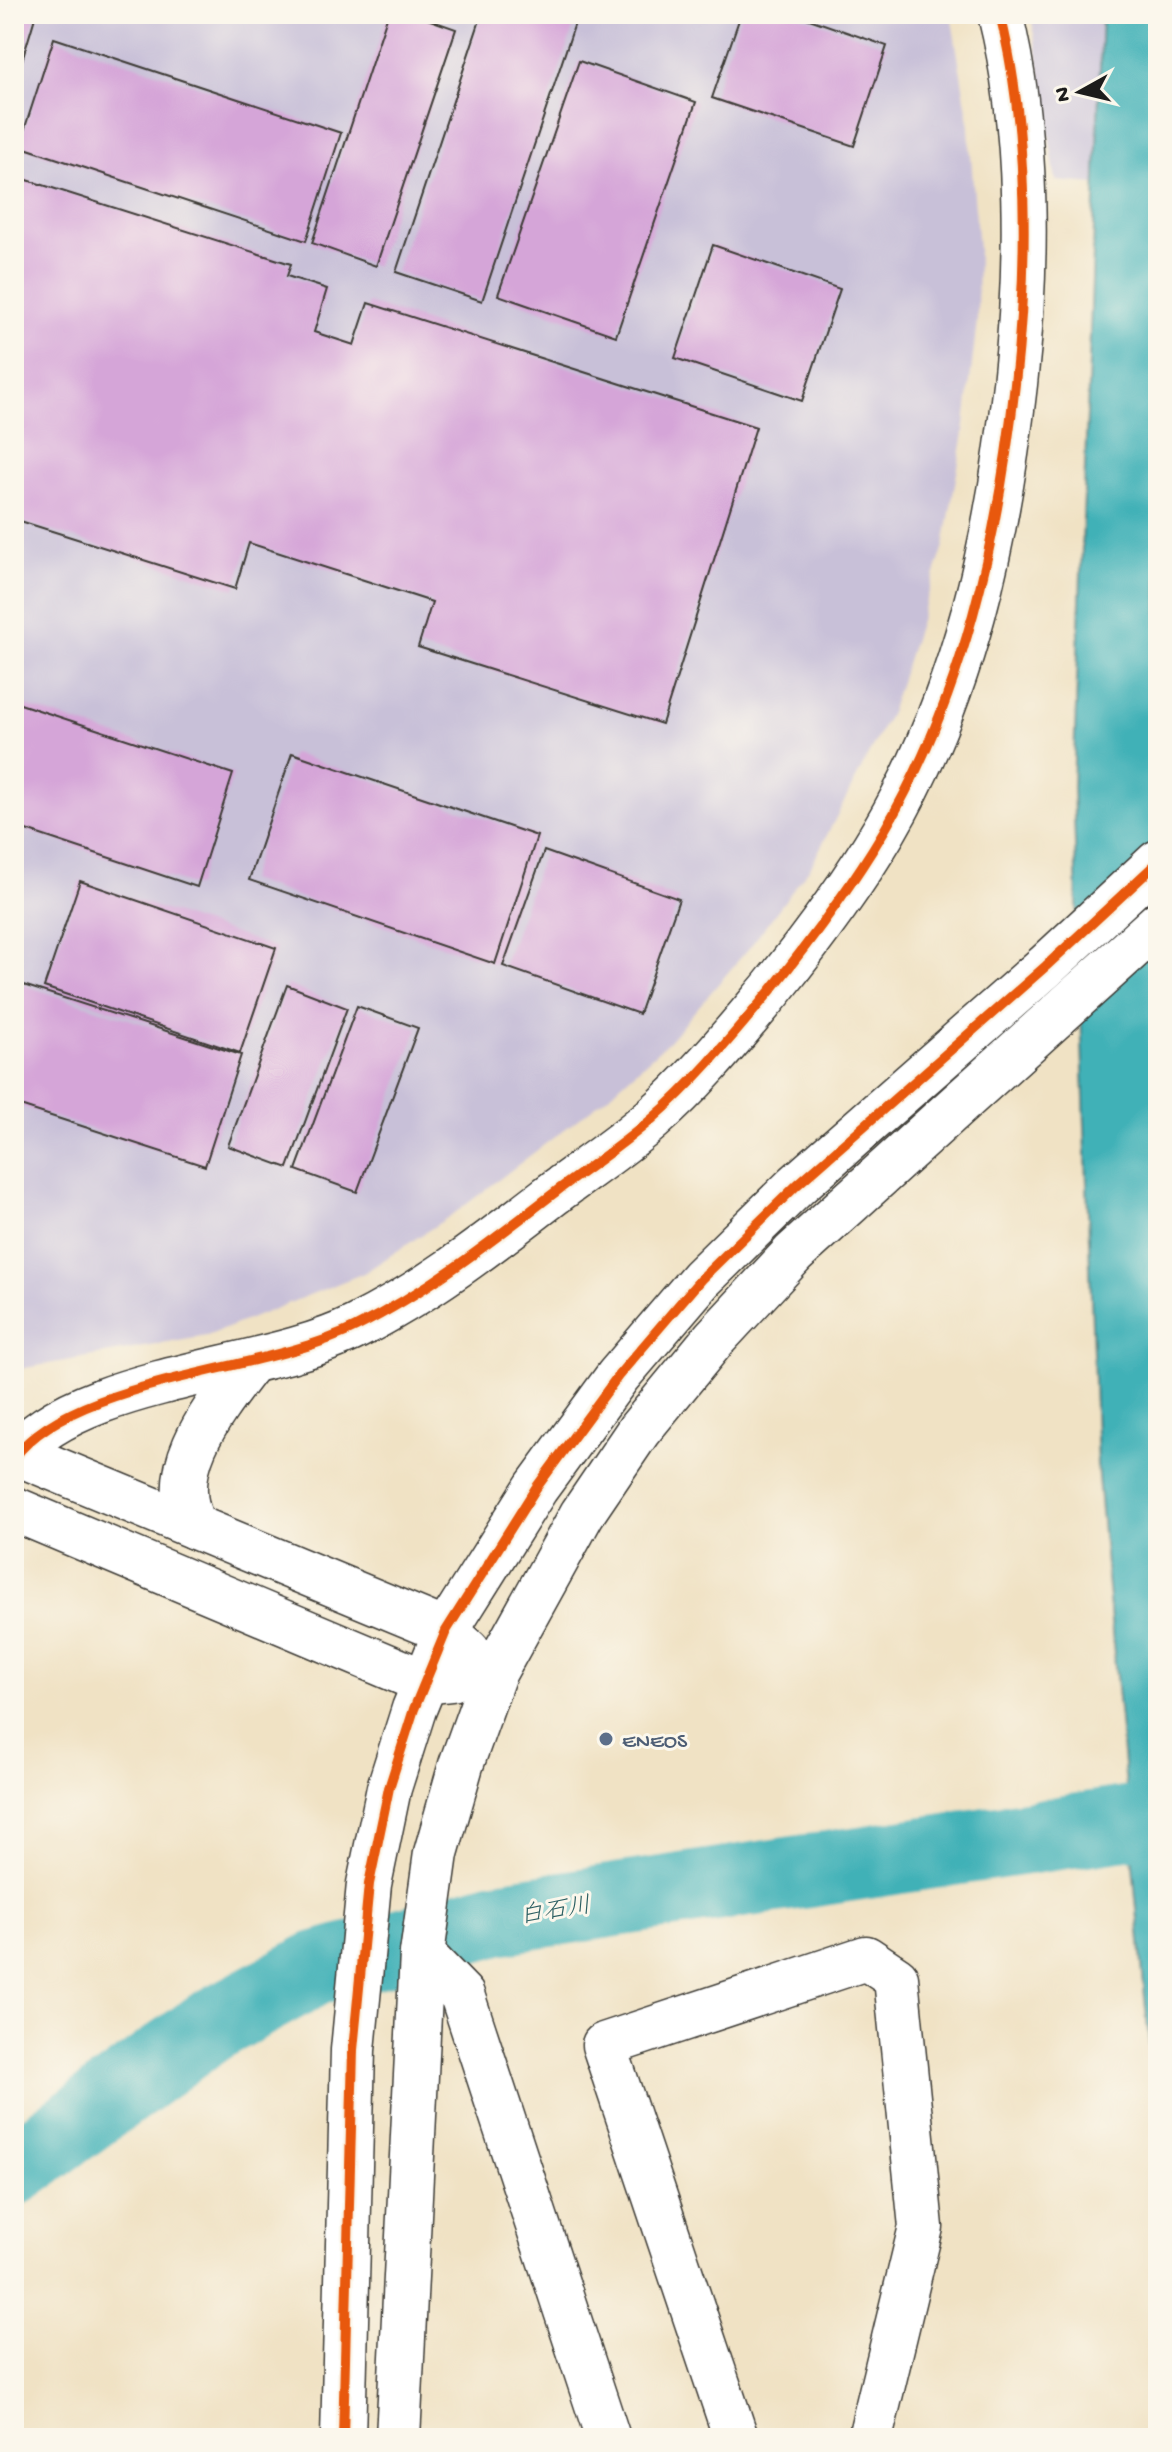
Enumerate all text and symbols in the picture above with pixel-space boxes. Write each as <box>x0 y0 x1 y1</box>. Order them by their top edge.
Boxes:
north arrow <box>1040 52 1120 132</box>
text: N <box>1050 85 1078 103</box>
marker: ENEOS <box>597 1730 615 1748</box>
place label: ENEOS <box>622 1730 688 1756</box>
water label: 白石川 <box>518 1893 593 1932</box>

